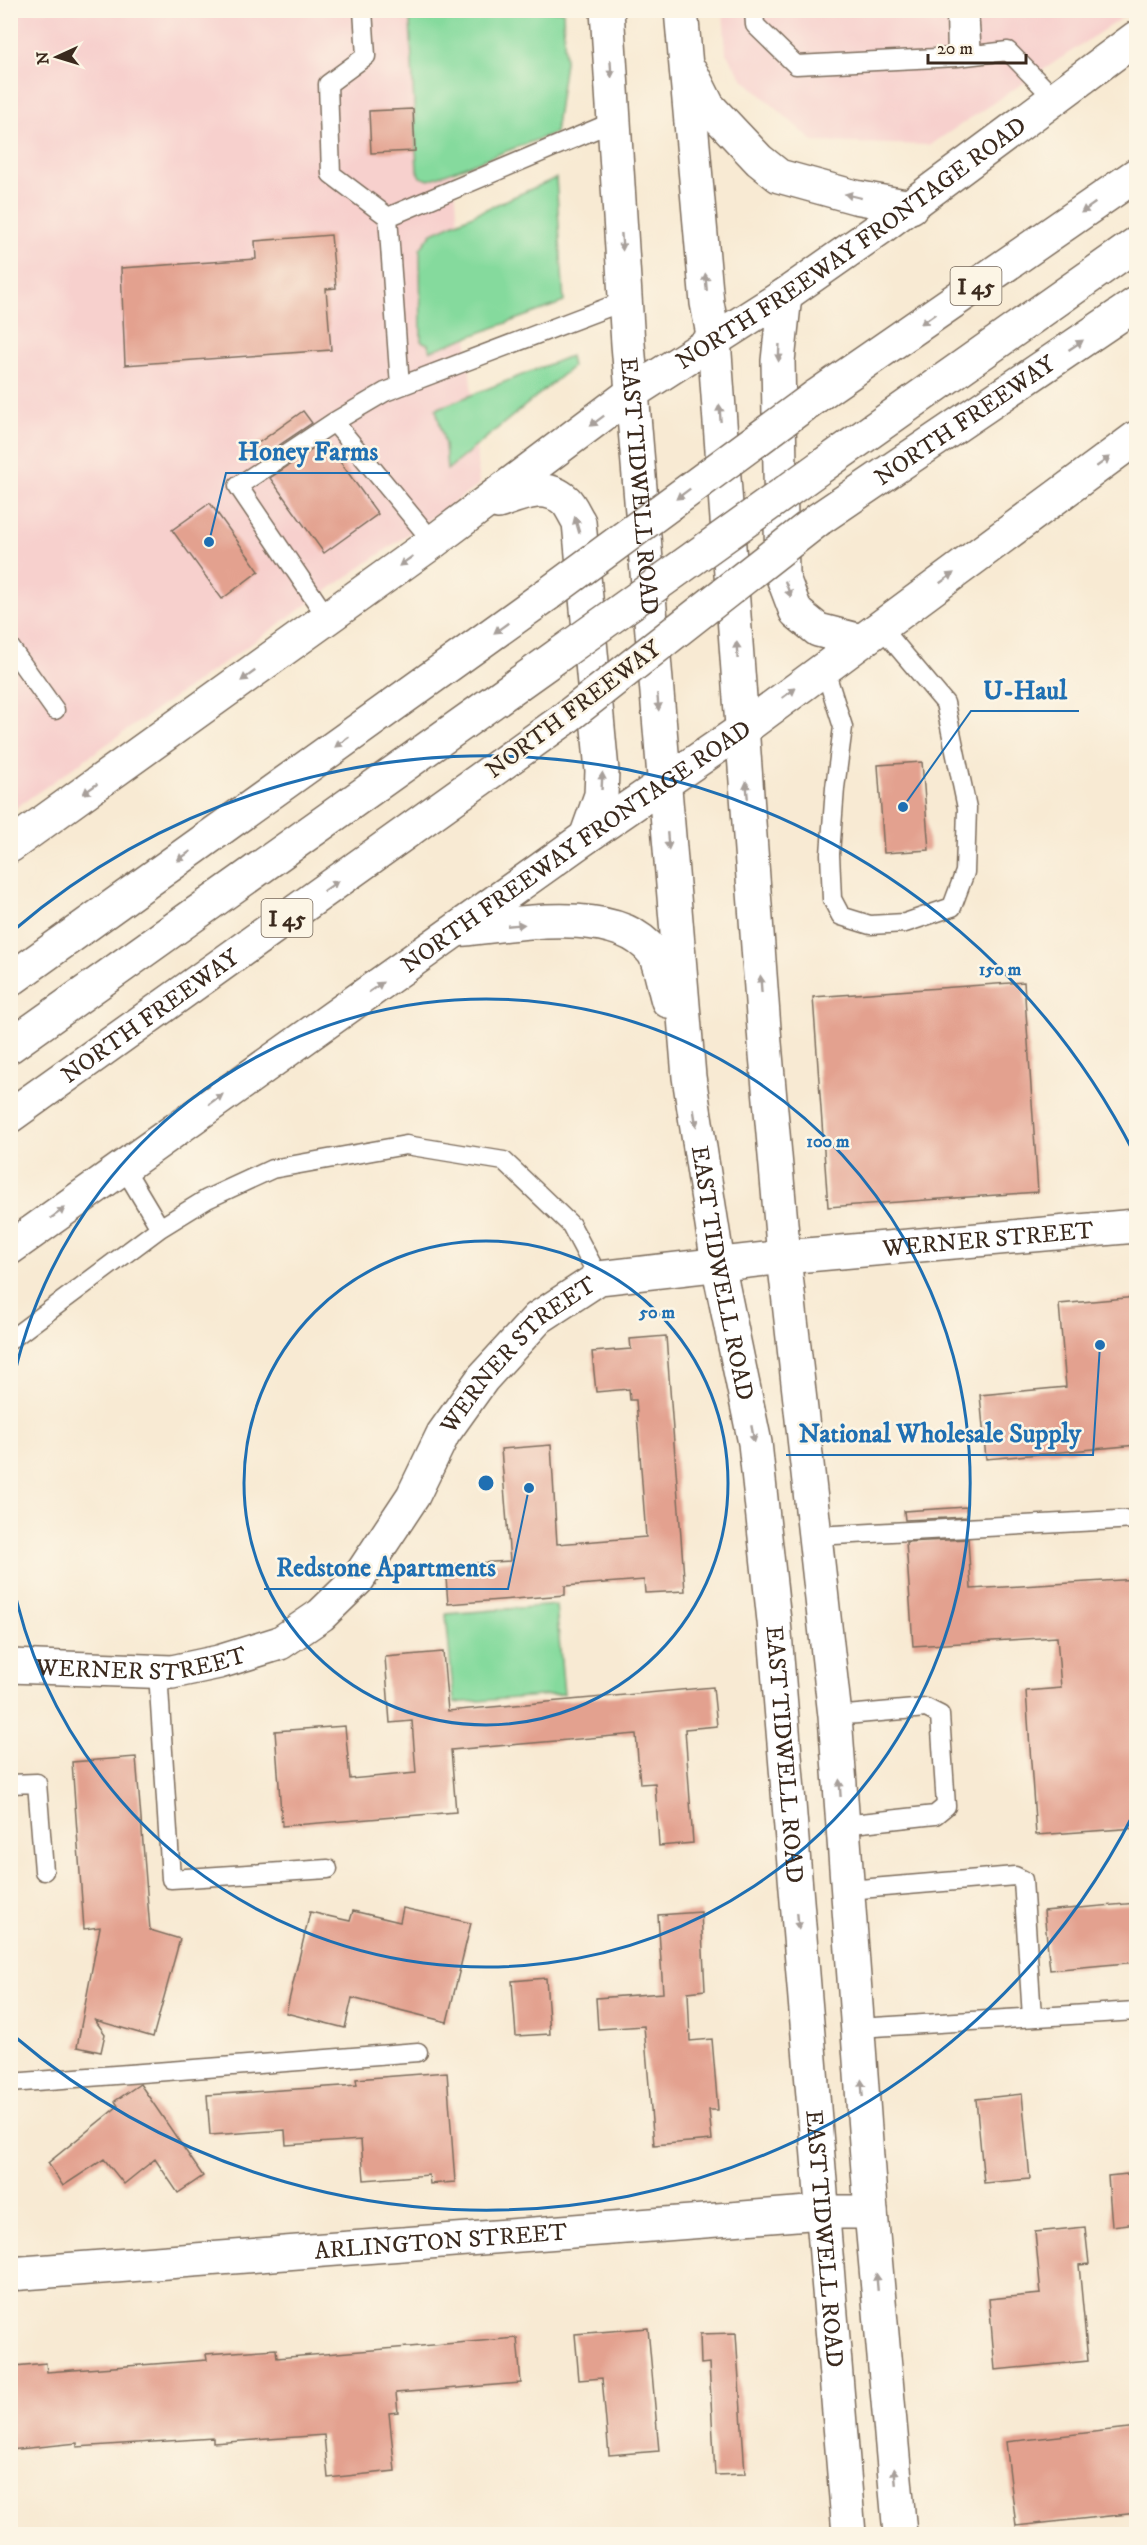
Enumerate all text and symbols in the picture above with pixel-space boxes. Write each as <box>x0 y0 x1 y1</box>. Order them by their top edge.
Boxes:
north arrow <box>27 27 87 87</box>
scale bar <box>928 27 1026 65</box>
text: 20 m <box>937 38 973 60</box>
text: N <box>33 51 53 65</box>
one-way arrow <box>606 59 616 78</box>
street label: NORTH FREEWAY FRONTAGE ROAD <box>671 111 1033 377</box>
one-way arrow <box>844 190 862 200</box>
one-way arrow <box>1080 203 1097 214</box>
one-way arrow <box>618 232 627 251</box>
road number: I 45 <box>950 267 1002 305</box>
one-way arrow <box>701 272 711 291</box>
one-way arrow <box>920 313 936 325</box>
one-way arrow <box>1068 340 1084 351</box>
one-way arrow <box>774 343 783 362</box>
street label: NORTH FREEWAY <box>869 349 1062 493</box>
street label: EAST TIDWELL ROAD <box>613 356 664 616</box>
one-way arrow <box>715 404 724 423</box>
one-way arrow <box>589 414 604 426</box>
callout: Honey Farms <box>226 429 390 473</box>
text: Honey Farms <box>238 436 378 469</box>
one-way arrow <box>1096 457 1111 469</box>
one-way arrow <box>676 488 692 500</box>
one-way arrow <box>572 515 581 533</box>
one-way arrow <box>399 555 414 567</box>
one-way arrow <box>938 572 954 584</box>
one-way arrow <box>783 580 793 598</box>
one-way arrow <box>493 622 509 634</box>
street label: NORTH FREEWAY <box>480 634 668 785</box>
one-way arrow <box>732 640 742 659</box>
callout: U-Haul <box>971 667 1079 711</box>
one-way arrow <box>241 670 257 682</box>
text: U-Haul <box>983 675 1068 708</box>
one-way arrow <box>781 687 797 699</box>
one-way arrow <box>653 692 662 711</box>
street label: NORTH FREEWAY FRONTAGE ROAD <box>395 714 757 980</box>
one-way arrow <box>335 736 351 748</box>
one-way arrow <box>597 771 606 790</box>
one-way arrow <box>742 780 752 799</box>
one-way arrow <box>82 783 97 795</box>
one-way arrow <box>663 831 673 850</box>
one-way arrow <box>176 850 192 862</box>
one-way arrow <box>323 880 339 892</box>
road number: I 45 <box>262 899 312 937</box>
one-way arrow <box>506 920 525 930</box>
street label: NORTH FREEWAY <box>56 942 246 1090</box>
text: 150 m <box>979 959 1022 981</box>
one-way arrow <box>756 975 766 994</box>
one-way arrow <box>367 981 383 993</box>
one-way arrow <box>208 1094 224 1105</box>
one-way arrow <box>691 1109 700 1128</box>
text: 100 m <box>806 1131 850 1153</box>
street label: EAST TIDWELL ROAD <box>684 1144 760 1403</box>
one-way arrow <box>49 1207 65 1219</box>
street label: WERNER STREET <box>880 1216 1095 1264</box>
street label: WERNER STREET <box>434 1270 602 1441</box>
text: 50 m <box>638 1302 675 1324</box>
callout: National Wholesale Supply <box>786 1411 1093 1455</box>
text: National Wholesale Supply <box>799 1418 1082 1451</box>
one-way arrow <box>749 1425 758 1444</box>
centre of rings <box>476 1473 496 1493</box>
callout: Redstone Apartments <box>264 1545 508 1589</box>
text: Redstone Apartments <box>276 1552 496 1585</box>
street label: EAST TIDWELL ROAD <box>758 1624 809 1884</box>
street label: WERNER STREET <box>35 1640 250 1688</box>
one-way arrow <box>835 1779 845 1798</box>
one-way arrow <box>793 1911 803 1930</box>
one-way arrow <box>857 2078 867 2097</box>
street label: EAST TIDWELL ROAD <box>798 2109 849 2369</box>
street label: ARLINGTON STREET <box>313 2218 568 2267</box>
one-way arrow <box>872 2272 882 2291</box>
one-way arrow <box>890 2467 900 2486</box>

